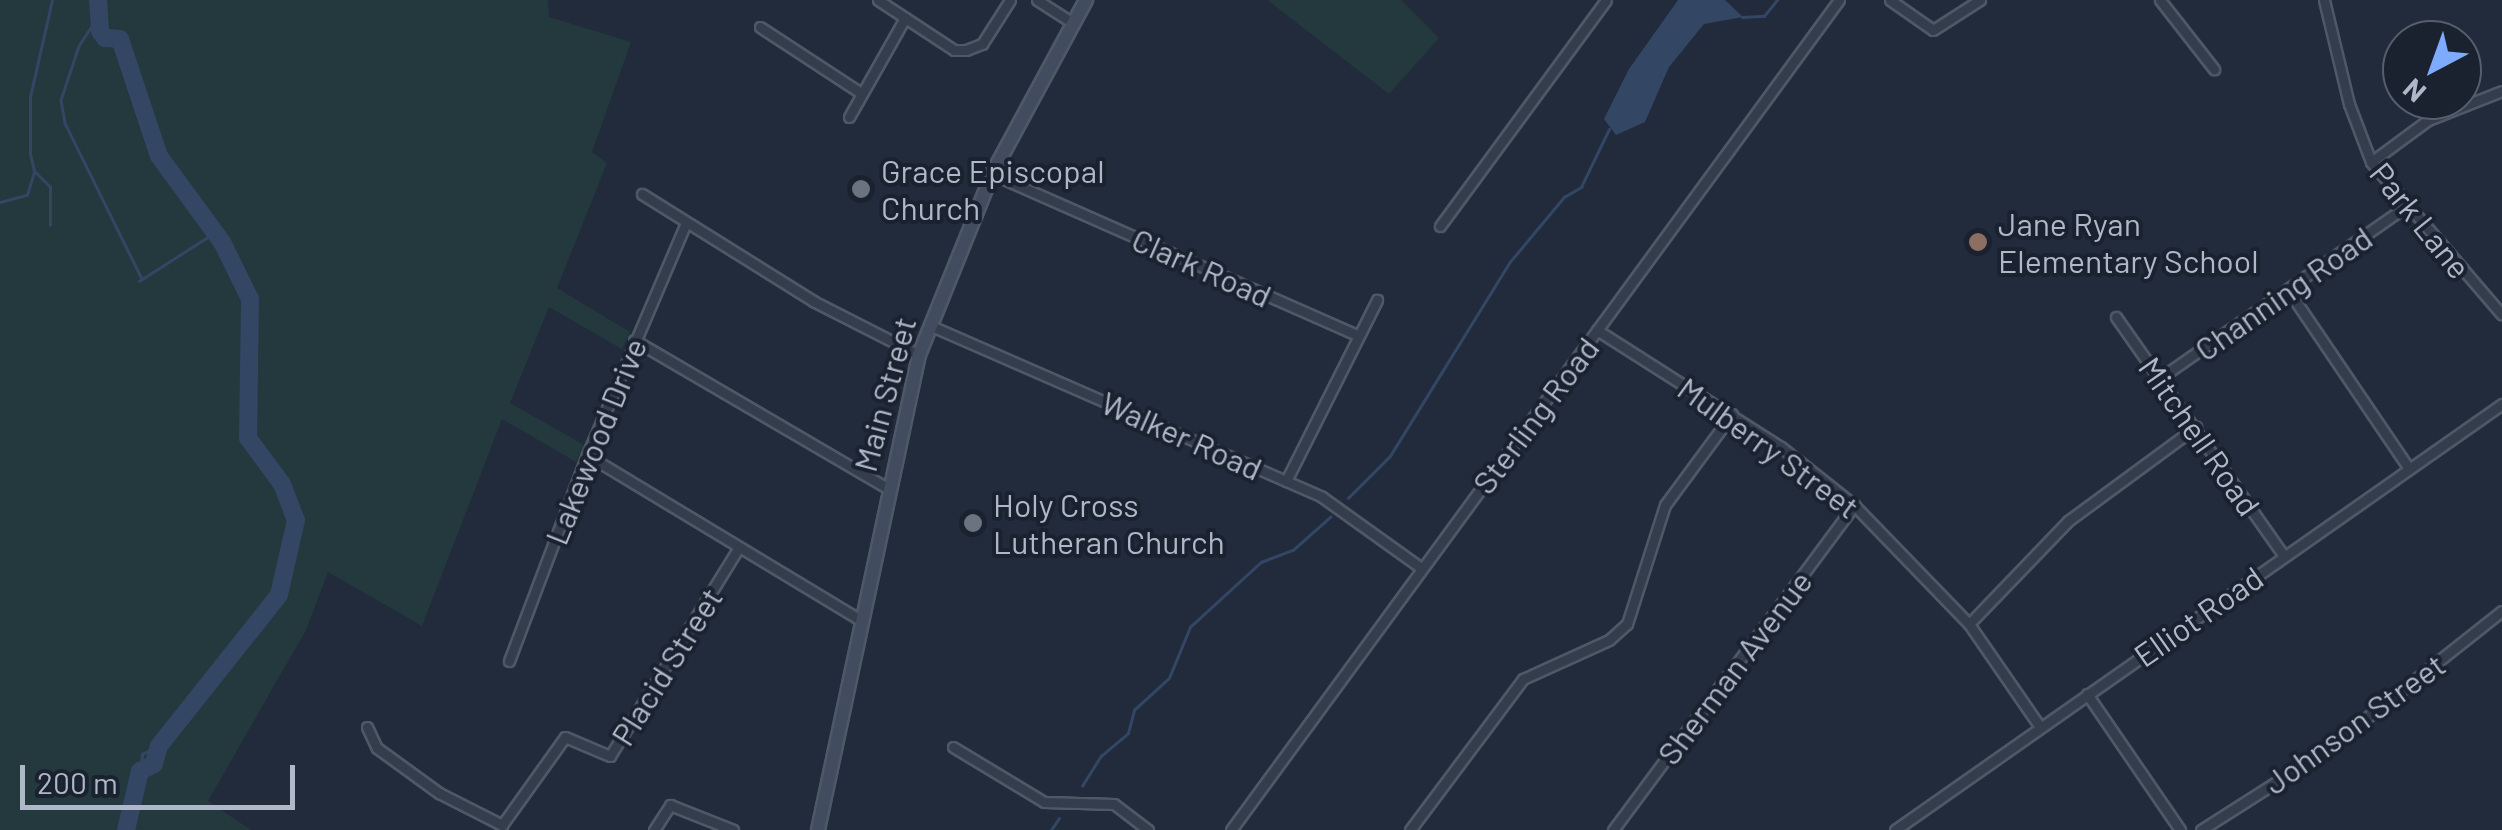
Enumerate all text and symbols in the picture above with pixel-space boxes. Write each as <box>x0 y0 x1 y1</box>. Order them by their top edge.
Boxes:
north arrow <box>2382 20 2482 120</box>
text: N <box>2395 72 2432 110</box>
place label: Grace Episcopal Church <box>881 152 1104 227</box>
street label: Park Lane <box>2363 154 2479 286</box>
marker: Grace Episcopal Church <box>850 178 872 200</box>
place label: Jane Ryan Elementary School <box>1998 205 2259 280</box>
street label: Channing Road <box>2187 218 2379 368</box>
street label: Clark Road <box>1127 219 1277 315</box>
marker: Jane Ryan Elementary School <box>1967 231 1989 253</box>
street label: Main Street <box>845 313 923 475</box>
street label: Sterling Road <box>1464 329 1606 501</box>
street label: Lakewood Drive <box>536 332 654 550</box>
street label: Mitchell Road <box>2131 349 2269 523</box>
street label: Mulberry Street <box>1671 368 1867 526</box>
street label: Walker Road <box>1096 383 1268 487</box>
place label: Holy Cross Lutheran Church <box>993 486 1225 561</box>
marker: Holy Cross Lutheran Church <box>962 512 984 534</box>
street label: Elliot Road <box>2126 558 2270 674</box>
street label: Sherman Avenue <box>1649 563 1819 771</box>
street label: Placid Street <box>602 580 730 752</box>
street label: Johnson Street <box>2256 645 2452 801</box>
scale bar <box>25 745 300 807</box>
text: 200 m <box>37 764 118 800</box>

